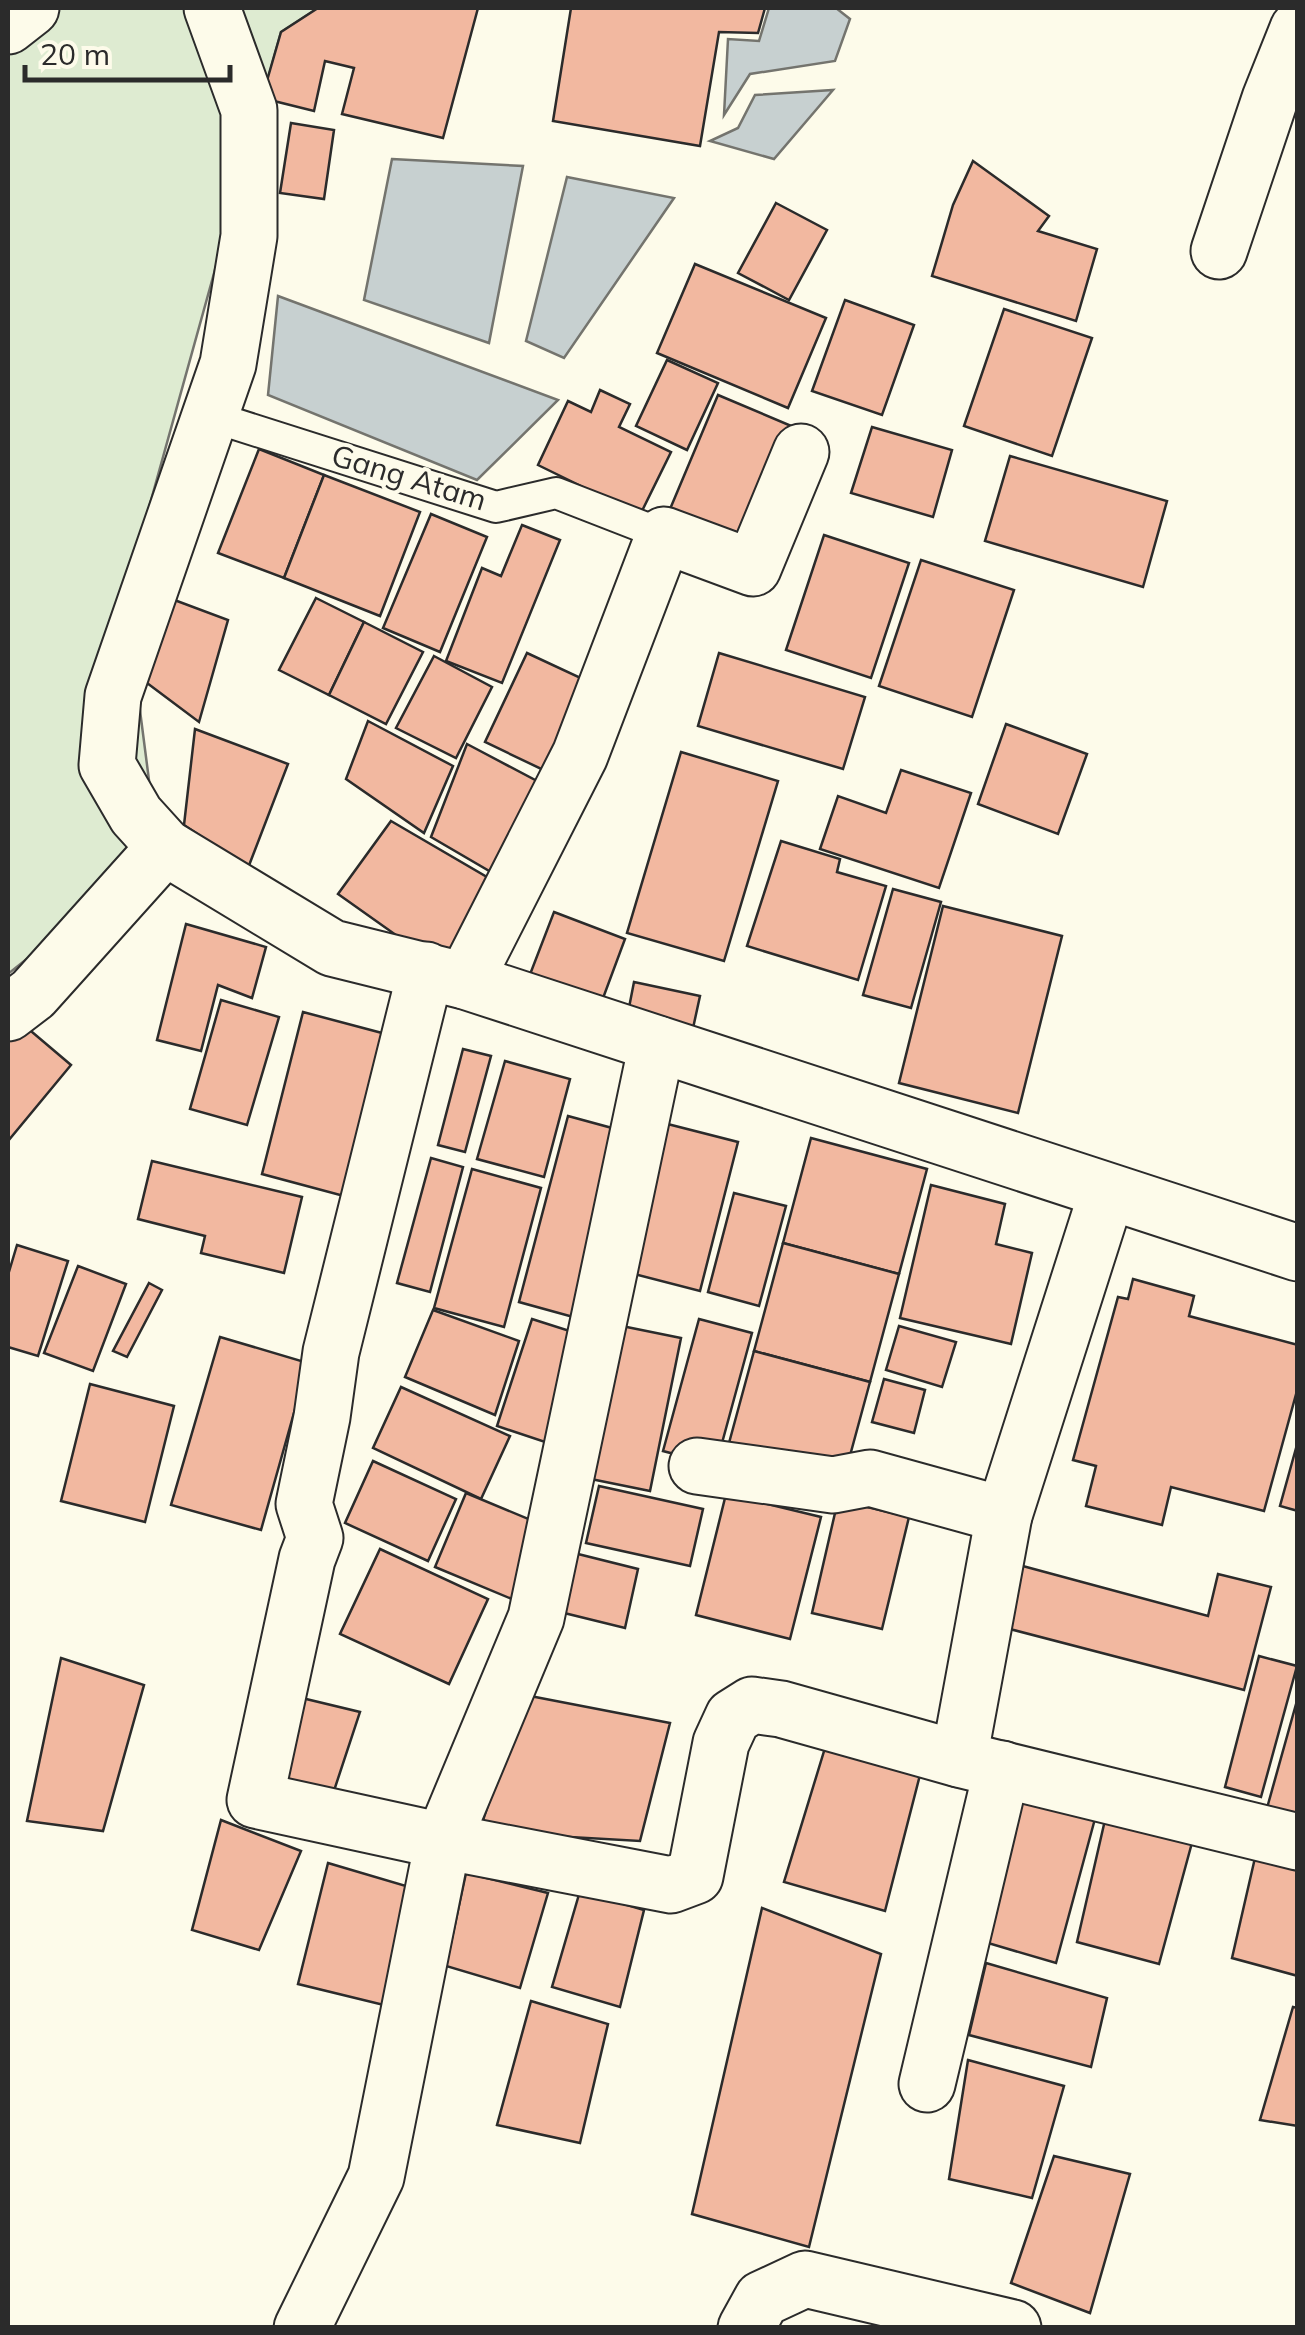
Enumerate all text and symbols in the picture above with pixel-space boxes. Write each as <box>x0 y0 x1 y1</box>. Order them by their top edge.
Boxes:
scale bar <box>25 20 230 82</box>
text: 20 m <box>40 35 110 73</box>
street label: Gang Atam <box>327 435 491 519</box>

